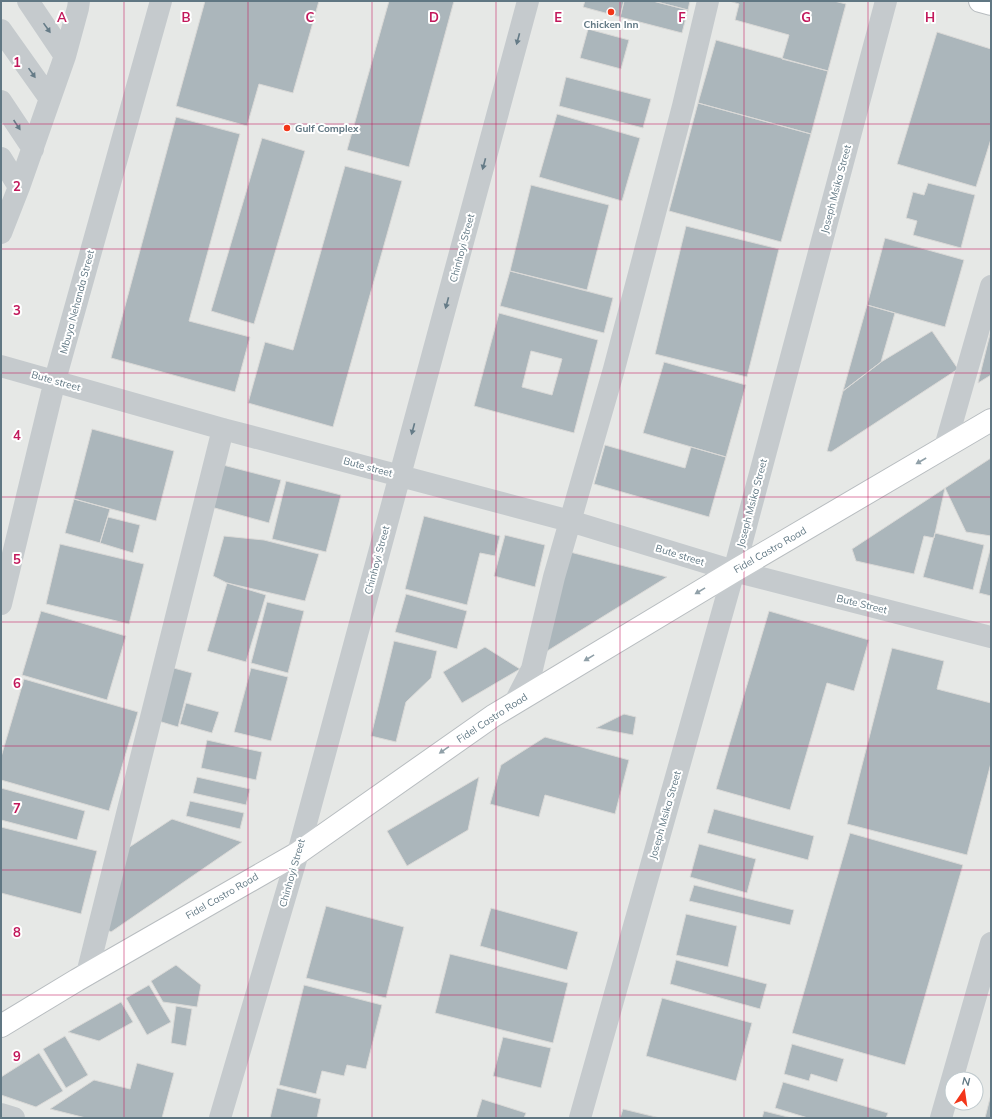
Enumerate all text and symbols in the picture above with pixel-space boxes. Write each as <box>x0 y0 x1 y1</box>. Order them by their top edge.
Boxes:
marker: Chicken Inn <box>606 7 616 17</box>
text: A <box>57 9 67 25</box>
text: B <box>182 9 191 25</box>
text: C <box>306 9 315 25</box>
text: D <box>429 9 439 25</box>
text: E <box>554 9 562 25</box>
text: F <box>678 9 686 25</box>
text: G <box>801 9 811 25</box>
text: H <box>925 9 935 25</box>
place label: Chicken Inn <box>583 18 639 31</box>
one-way arrow <box>43 23 51 34</box>
one-way arrow <box>515 33 521 45</box>
text: 1 <box>13 54 21 70</box>
one-way arrow <box>28 68 36 78</box>
one-way arrow <box>13 120 21 130</box>
place label: Gulf Complex <box>295 122 359 135</box>
marker: Gulf Complex <box>282 123 292 133</box>
street label: Joseph Msika Street <box>818 143 854 235</box>
one-way arrow <box>481 158 487 170</box>
text: 2 <box>13 178 21 194</box>
street label: Chinhoyi Street <box>447 212 478 284</box>
street label: Mbuya Nehanda Street <box>57 248 97 355</box>
one-way arrow <box>444 297 450 309</box>
text: 3 <box>13 302 21 318</box>
street label: Bute street <box>30 368 83 394</box>
one-way arrow <box>410 423 416 435</box>
text: 4 <box>13 427 21 443</box>
street label: Bute street <box>342 454 395 480</box>
street label: Joseph Msika Street <box>734 457 770 549</box>
one-way arrow <box>915 458 927 465</box>
street label: Chinhoyi Street <box>362 524 393 596</box>
street label: Fidel Castro Road <box>731 524 809 576</box>
street label: Bute street <box>654 541 706 569</box>
text: 5 <box>13 551 21 567</box>
one-way arrow <box>694 588 706 595</box>
street label: Bute Street <box>835 591 889 617</box>
one-way arrow <box>583 654 595 661</box>
text: 6 <box>13 675 21 691</box>
street label: Fidel Castro Road <box>454 690 530 746</box>
one-way arrow <box>438 746 449 754</box>
street label: Joseph Msika Street <box>646 769 684 861</box>
text: 7 <box>13 800 21 816</box>
street label: Chinhoyi Street <box>276 837 308 909</box>
street label: Fidel Castro Road <box>183 870 261 922</box>
text: 8 <box>13 924 21 940</box>
text: 9 <box>13 1048 21 1064</box>
north arrow <box>944 1071 984 1111</box>
text: N <box>961 1074 972 1089</box>

